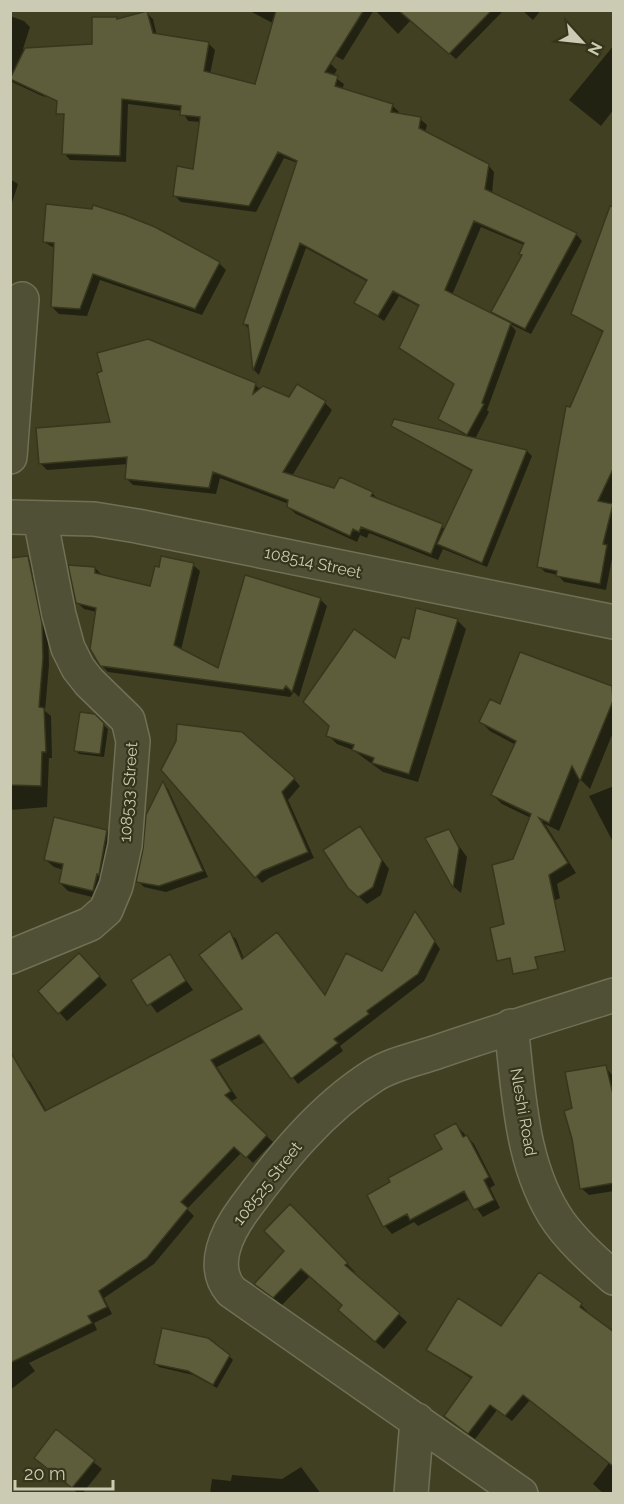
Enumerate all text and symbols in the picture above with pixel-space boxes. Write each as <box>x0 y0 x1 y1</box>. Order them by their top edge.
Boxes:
north arrow <box>552 12 612 72</box>
text: N <box>584 39 606 58</box>
street label: 108514 Street <box>263 543 364 582</box>
street label: 108533 Street <box>116 741 142 843</box>
street label: Nleshi Road <box>506 1067 541 1158</box>
street label: 108525 Street <box>229 1137 306 1229</box>
scale bar <box>15 1453 112 1491</box>
text: 20 m <box>24 1463 66 1484</box>

